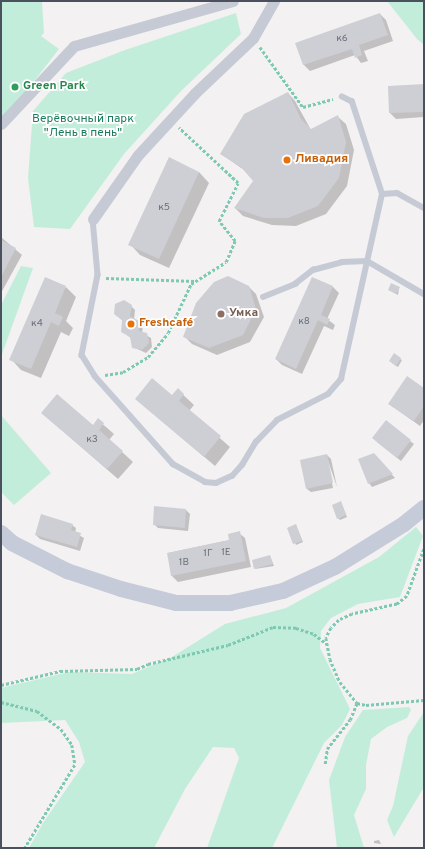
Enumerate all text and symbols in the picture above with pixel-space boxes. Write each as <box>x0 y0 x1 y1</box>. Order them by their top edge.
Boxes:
house number: к6 <box>336 33 348 45</box>
place label: Green Park <box>23 80 85 94</box>
marker: Green Park <box>10 82 20 92</box>
park label: Верёвочный парк "Лень в пень" <box>32 113 134 141</box>
place label: Ливадия <box>295 153 348 167</box>
marker: Ливадия <box>282 155 292 165</box>
house number: к5 <box>158 202 170 214</box>
place label: Умка <box>229 307 258 321</box>
marker: Умка <box>216 309 226 319</box>
house number: к8 <box>298 316 310 328</box>
place label: Freshcafé <box>139 317 193 331</box>
house number: к4 <box>31 318 43 330</box>
marker: Freshcafé <box>126 319 136 329</box>
house number: к3 <box>86 434 98 446</box>
house number: 1Е <box>221 547 231 559</box>
house number: 1Г <box>203 548 213 560</box>
house number: 1В <box>179 557 189 569</box>

